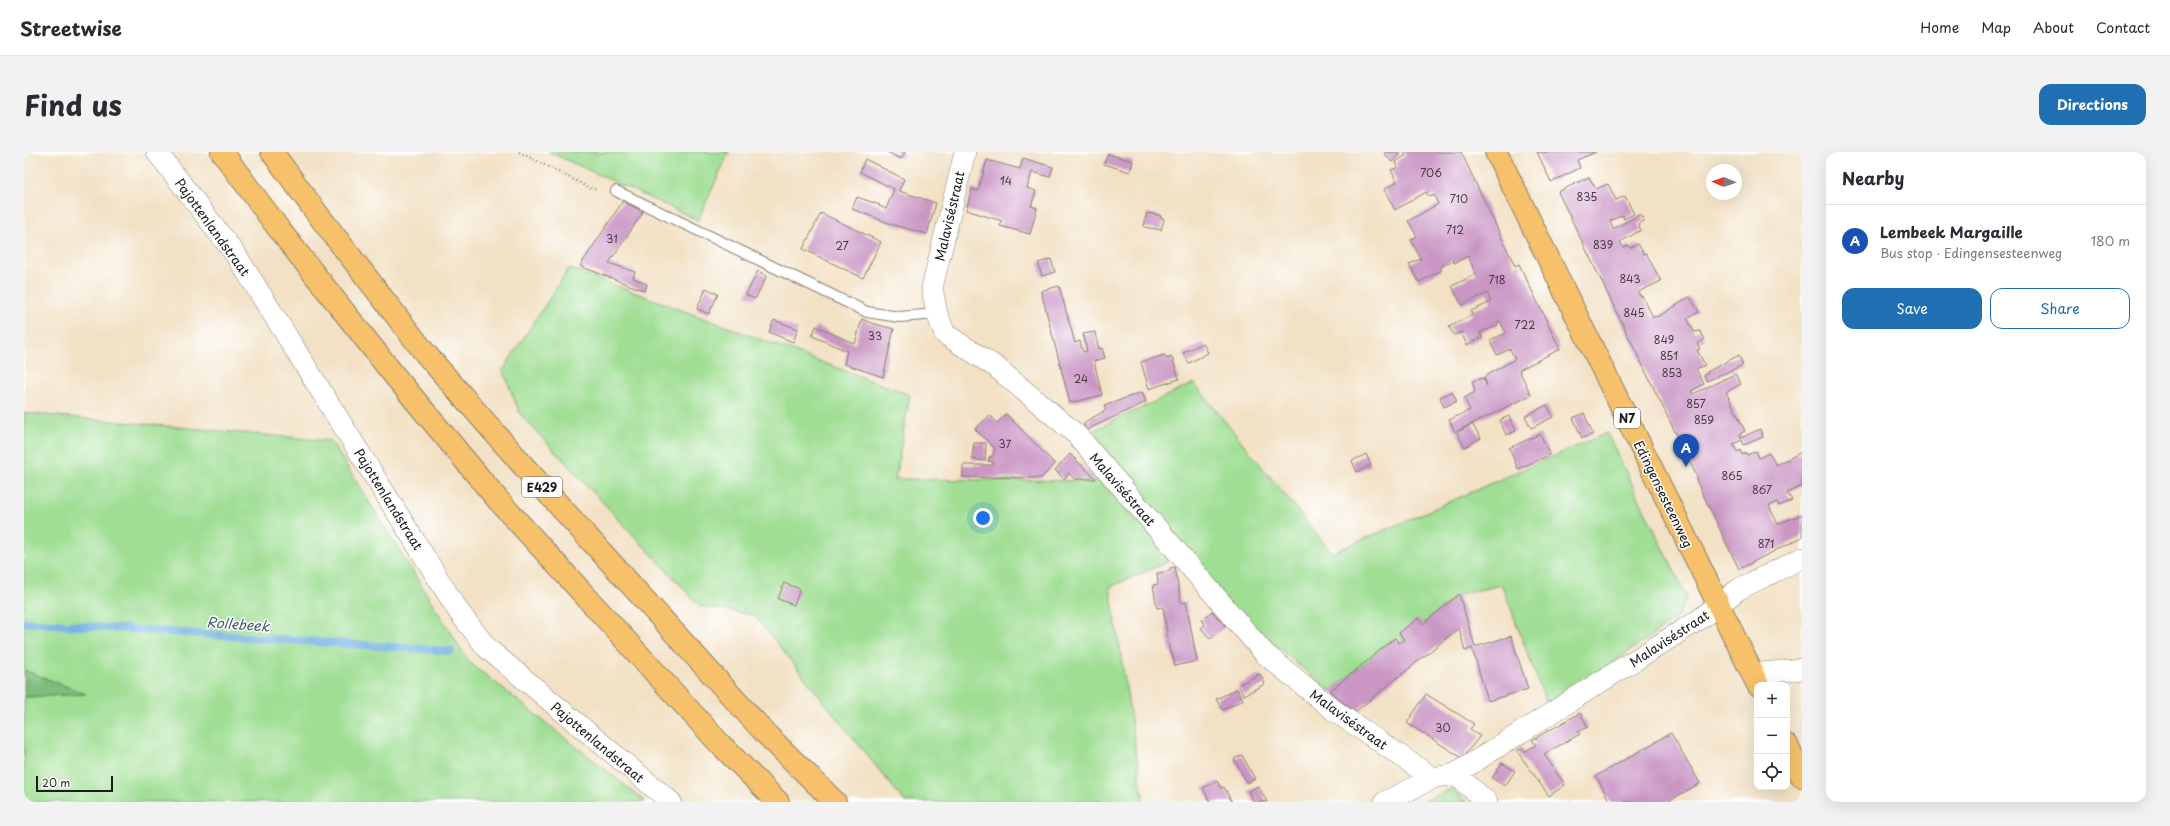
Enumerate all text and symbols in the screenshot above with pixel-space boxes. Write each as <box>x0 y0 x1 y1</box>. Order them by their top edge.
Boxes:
text: Streetwise <box>20 14 122 42</box>
text: Home <box>1920 17 1959 38</box>
text: Map <box>1981 17 2011 38</box>
text: About <box>2033 17 2074 38</box>
text: Contact <box>2096 17 2150 38</box>
text: Find us <box>24 83 122 126</box>
button: Directions <box>2039 84 2146 125</box>
house number: 706 <box>1420 164 1442 181</box>
north arrow <box>1706 164 1742 200</box>
text: Nearby <box>1842 165 1904 191</box>
street label: Malaviséstraat <box>929 169 969 263</box>
house number: 14 <box>1000 172 1012 189</box>
street label: Pajottenlandstraat <box>171 174 255 280</box>
house number: 835 <box>1577 188 1597 205</box>
house number: 710 <box>1450 190 1468 207</box>
text: Lembeek Margaille <box>1880 220 2023 243</box>
house number: 712 <box>1446 221 1464 238</box>
house number: 31 <box>606 230 618 247</box>
text: A <box>1850 231 1860 250</box>
text: 180 m <box>2091 231 2130 250</box>
house number: 839 <box>1593 236 1613 253</box>
house number: 27 <box>835 237 849 254</box>
text: Bus stop · Edingensesteenweg <box>1880 243 2062 262</box>
house number: 843 <box>1619 270 1641 287</box>
house number: 718 <box>1488 271 1506 288</box>
button: Save <box>1842 288 1982 329</box>
button: Share <box>1990 288 2130 329</box>
house number: 845 <box>1624 304 1644 321</box>
house number: 722 <box>1515 316 1535 333</box>
house number: 33 <box>868 327 882 344</box>
house number: 849 <box>1654 331 1674 348</box>
house number: 851 <box>1660 347 1678 364</box>
house number: 853 <box>1662 364 1682 381</box>
house number: 24 <box>1074 370 1088 387</box>
house number: 857 <box>1686 395 1706 412</box>
road number: N7 <box>1614 408 1640 428</box>
house number: 859 <box>1694 411 1714 428</box>
pin: A <box>1673 434 1699 467</box>
house number: 37 <box>999 435 1012 452</box>
street label: Edingensesteenweg <box>1630 437 1698 551</box>
street label: Pajottenlandstraat <box>350 445 428 553</box>
street label: Malaviséstraat <box>1086 448 1160 530</box>
house number: 865 <box>1721 467 1743 484</box>
road number: E429 <box>522 477 562 497</box>
house number: 867 <box>1752 481 1772 498</box>
your location <box>973 508 993 528</box>
house number: 871 <box>1758 535 1774 552</box>
street label: Malaviséstraat <box>1625 605 1713 671</box>
water label: Rollebeek <box>206 611 272 637</box>
map controls <box>1754 682 1790 790</box>
button: + <box>1754 682 1790 718</box>
street label: Malaviséstraat <box>1306 684 1392 754</box>
street label: Pajottenlandstraat <box>547 697 649 787</box>
button: − <box>1754 718 1790 754</box>
house number: 30 <box>1435 719 1451 736</box>
button: locate <box>1754 754 1790 790</box>
scale bar <box>36 774 113 793</box>
text: 20 m <box>42 774 70 791</box>

